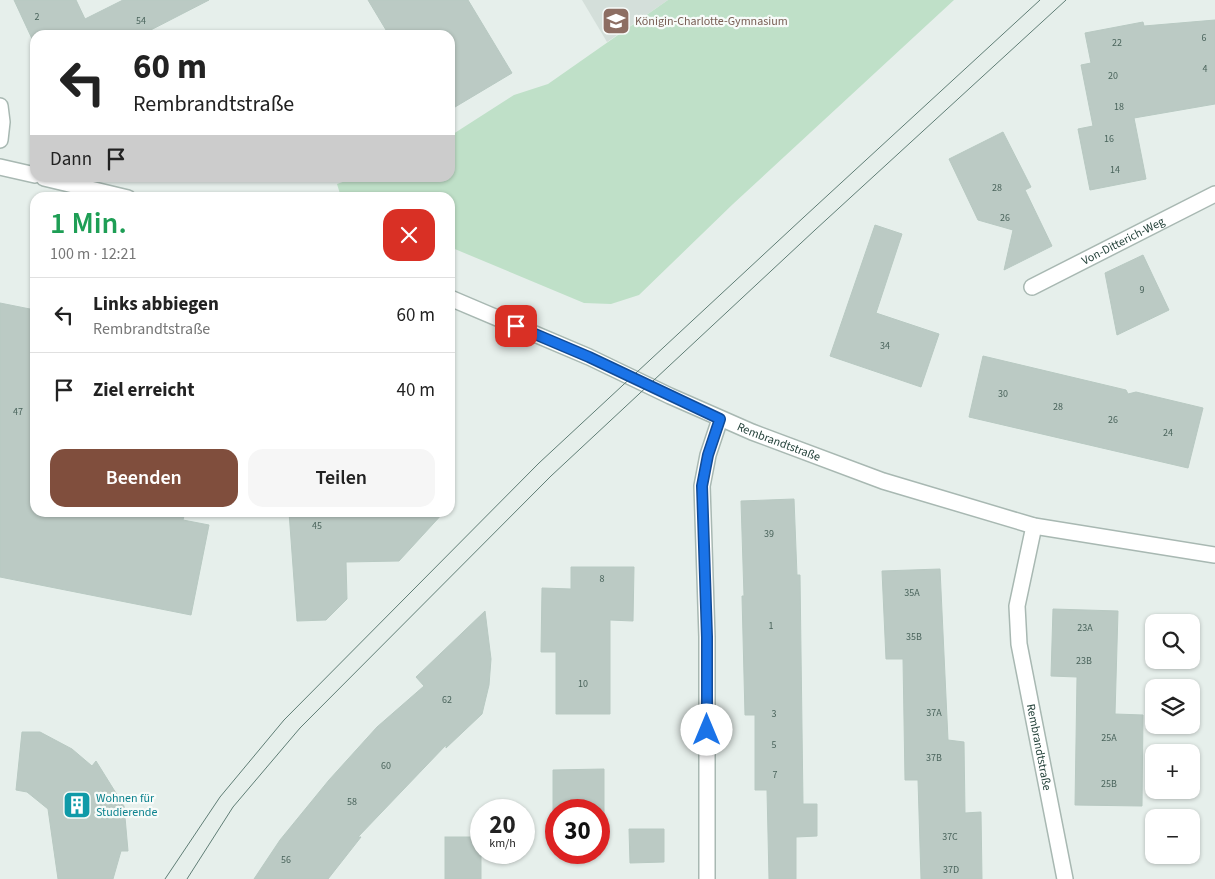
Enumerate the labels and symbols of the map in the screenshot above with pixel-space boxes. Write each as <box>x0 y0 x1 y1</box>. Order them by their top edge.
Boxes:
school or university icon: Königin-Charlotte-Gymnasium <box>601 6 631 36</box>
house number: 2 <box>35 10 40 24</box>
place label: Königin-Charlotte-Gymnasium <box>635 13 788 30</box>
house number: 54 <box>136 14 146 28</box>
house number: 6 <box>1202 31 1207 45</box>
house number: 22 <box>1112 36 1122 50</box>
house number: 4 <box>1203 62 1208 76</box>
house number: 20 <box>1108 69 1118 83</box>
house number: 18 <box>1114 100 1124 114</box>
house number: 16 <box>1104 132 1114 146</box>
house number: 14 <box>1110 163 1120 177</box>
house number: 28 <box>992 181 1002 195</box>
house number: 26 <box>1000 211 1010 225</box>
street label: Von-Ditterich-Weg <box>1079 213 1168 269</box>
house number: 9 <box>1140 283 1145 297</box>
pin <box>495 305 537 347</box>
house number: 34 <box>880 339 890 353</box>
house number: 30 <box>998 387 1008 401</box>
house number: 28 <box>1053 400 1063 414</box>
house number: 47 <box>13 405 23 419</box>
house number: 26 <box>1108 413 1118 427</box>
street label: Rembrandtstraße <box>734 418 823 466</box>
house number: 24 <box>1163 426 1173 440</box>
house number: 45 <box>312 519 322 533</box>
house number: 39 <box>764 527 774 541</box>
house number: 8 <box>600 572 605 586</box>
house number: 35A <box>904 586 920 600</box>
house number: 1 <box>769 619 774 633</box>
house number: 23A <box>1077 621 1093 635</box>
house number: 35B <box>906 630 922 644</box>
house number: 23B <box>1076 654 1092 668</box>
house number: 10 <box>578 677 588 691</box>
house number: 62 <box>442 693 452 707</box>
street label: Rembrandtstraße <box>1022 702 1056 792</box>
position arrow <box>680 703 732 755</box>
house number: 37A <box>926 706 942 720</box>
house number: 3 <box>772 707 777 721</box>
house number: 25A <box>1101 731 1117 745</box>
house number: 5 <box>772 738 777 752</box>
house number: 37B <box>926 751 942 765</box>
house number: 60 <box>381 759 391 773</box>
house number: 7 <box>773 768 778 782</box>
house number: 25B <box>1101 777 1117 791</box>
building icon: Wohnen für Studierende <box>62 790 92 820</box>
place label: Wohnen für Studierende <box>96 790 157 821</box>
house number: 58 <box>347 795 357 809</box>
speed limit sign: 30 <box>545 799 610 864</box>
house number: 37C <box>942 830 958 844</box>
house number: 56 <box>281 853 291 867</box>
house number: 37D <box>943 863 959 877</box>

